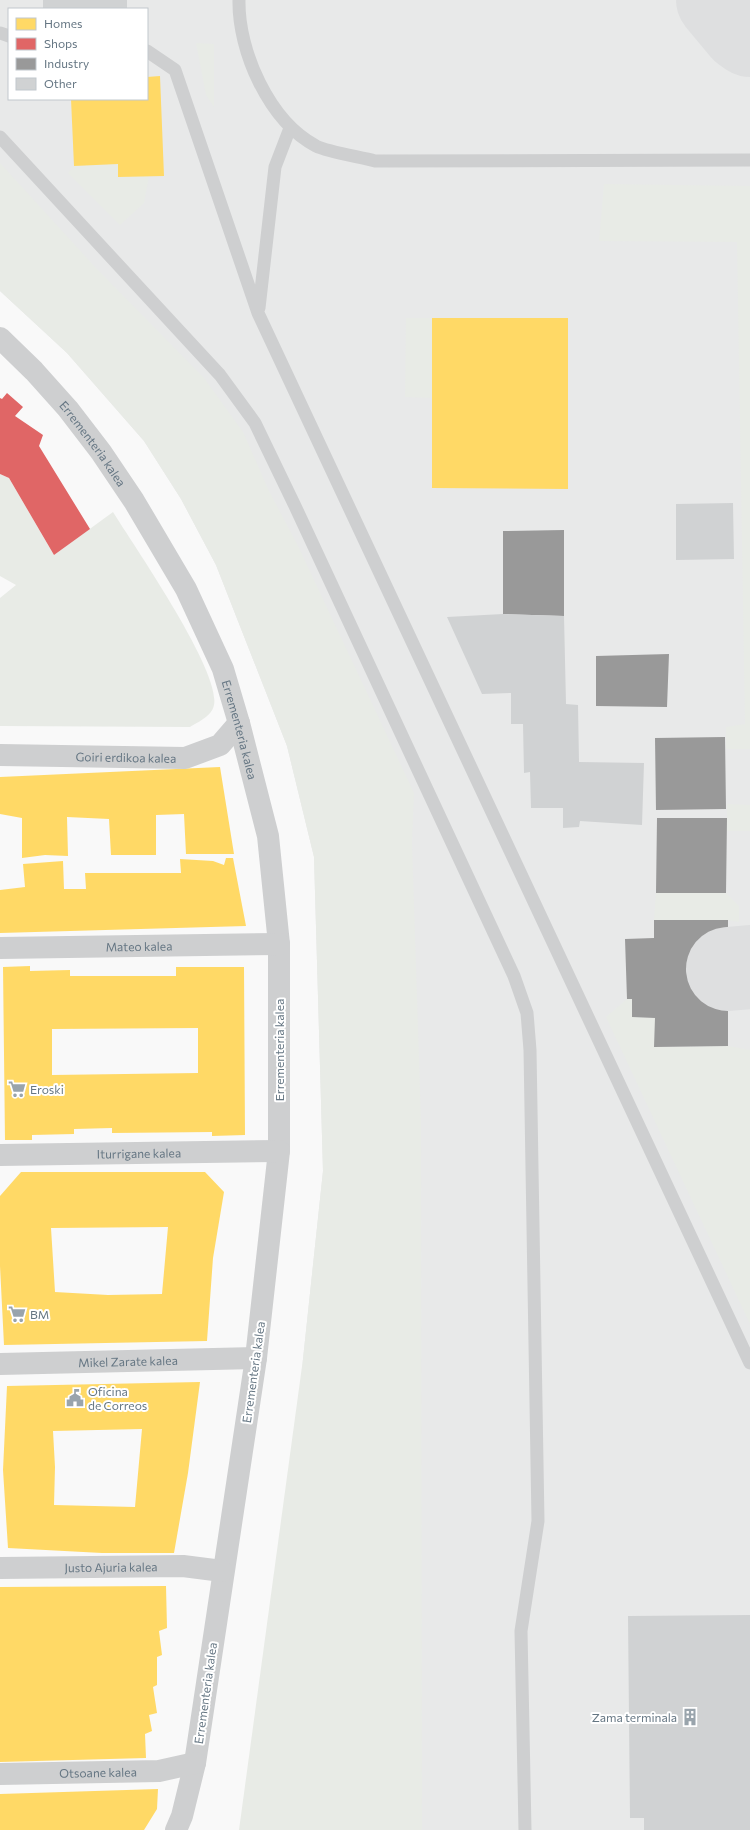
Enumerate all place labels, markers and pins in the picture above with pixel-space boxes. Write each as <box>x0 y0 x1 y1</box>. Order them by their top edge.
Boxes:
supermarket icon: Eroski <box>7 1079 27 1099</box>
place label: Eroski <box>30 1082 64 1096</box>
supermarket icon: BM <box>7 1304 27 1324</box>
place label: BM <box>30 1307 49 1321</box>
place label: Oficina de Correos <box>88 1384 147 1412</box>
public building icon: Oficina de Correos <box>65 1388 85 1408</box>
building icon: Zama terminala <box>680 1707 700 1727</box>
place label: Zama terminala <box>592 1710 677 1724</box>

